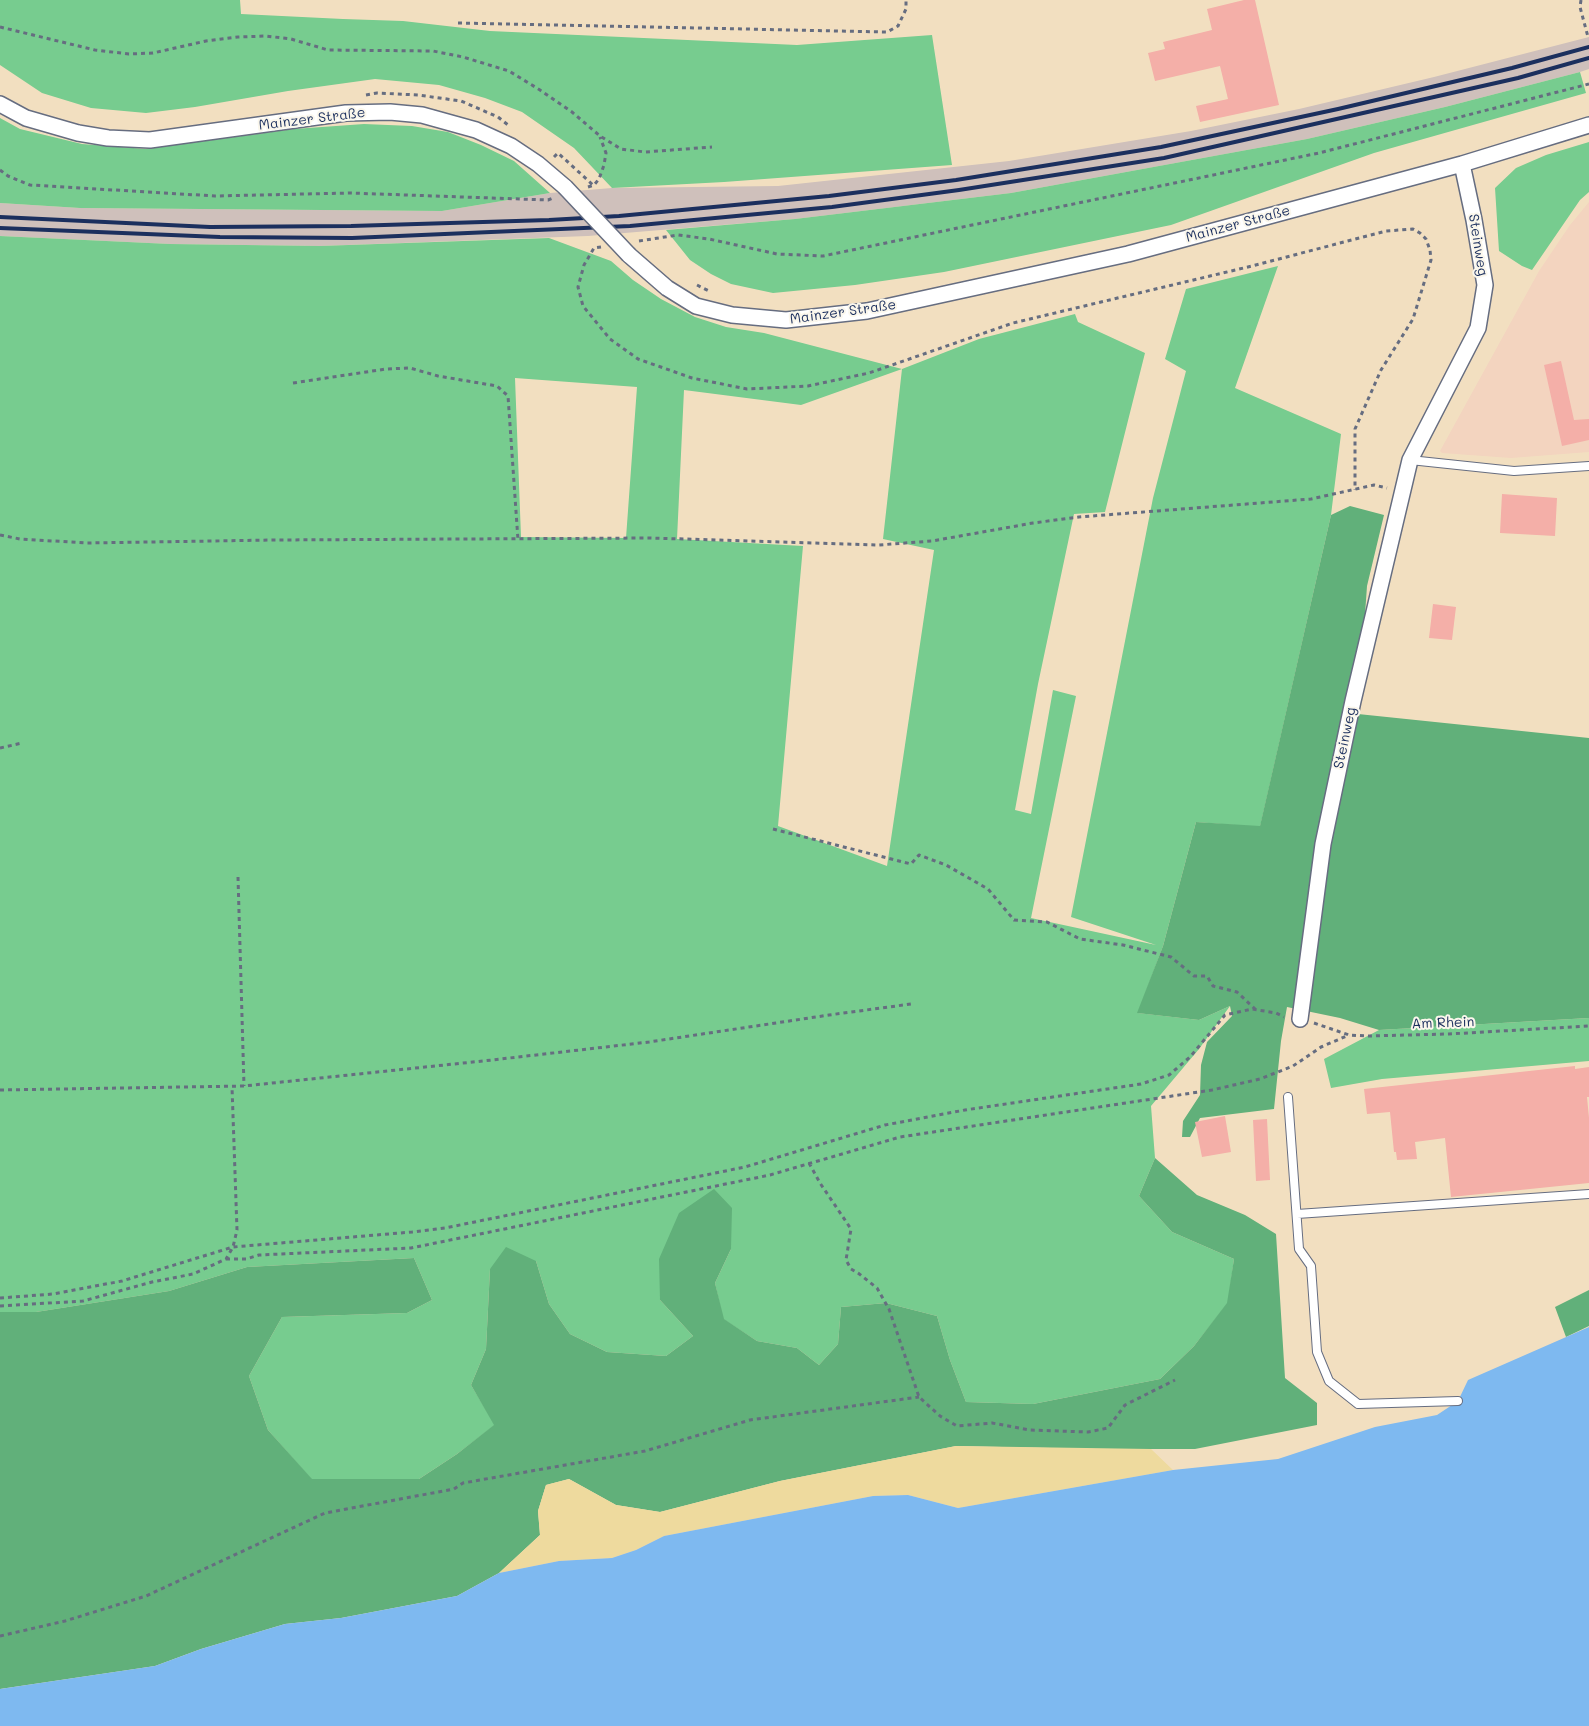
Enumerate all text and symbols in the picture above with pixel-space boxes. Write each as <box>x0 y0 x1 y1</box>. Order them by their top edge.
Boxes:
street label: Mainzer Straße <box>258 104 366 134</box>
street label: Mainzer Straße <box>1184 202 1292 246</box>
street label: Steinweg <box>1465 213 1491 277</box>
street label: Mainzer Straße <box>789 296 897 328</box>
street label: Steinweg <box>1330 706 1360 770</box>
street label: Am Rhein <box>1411 1014 1475 1032</box>

